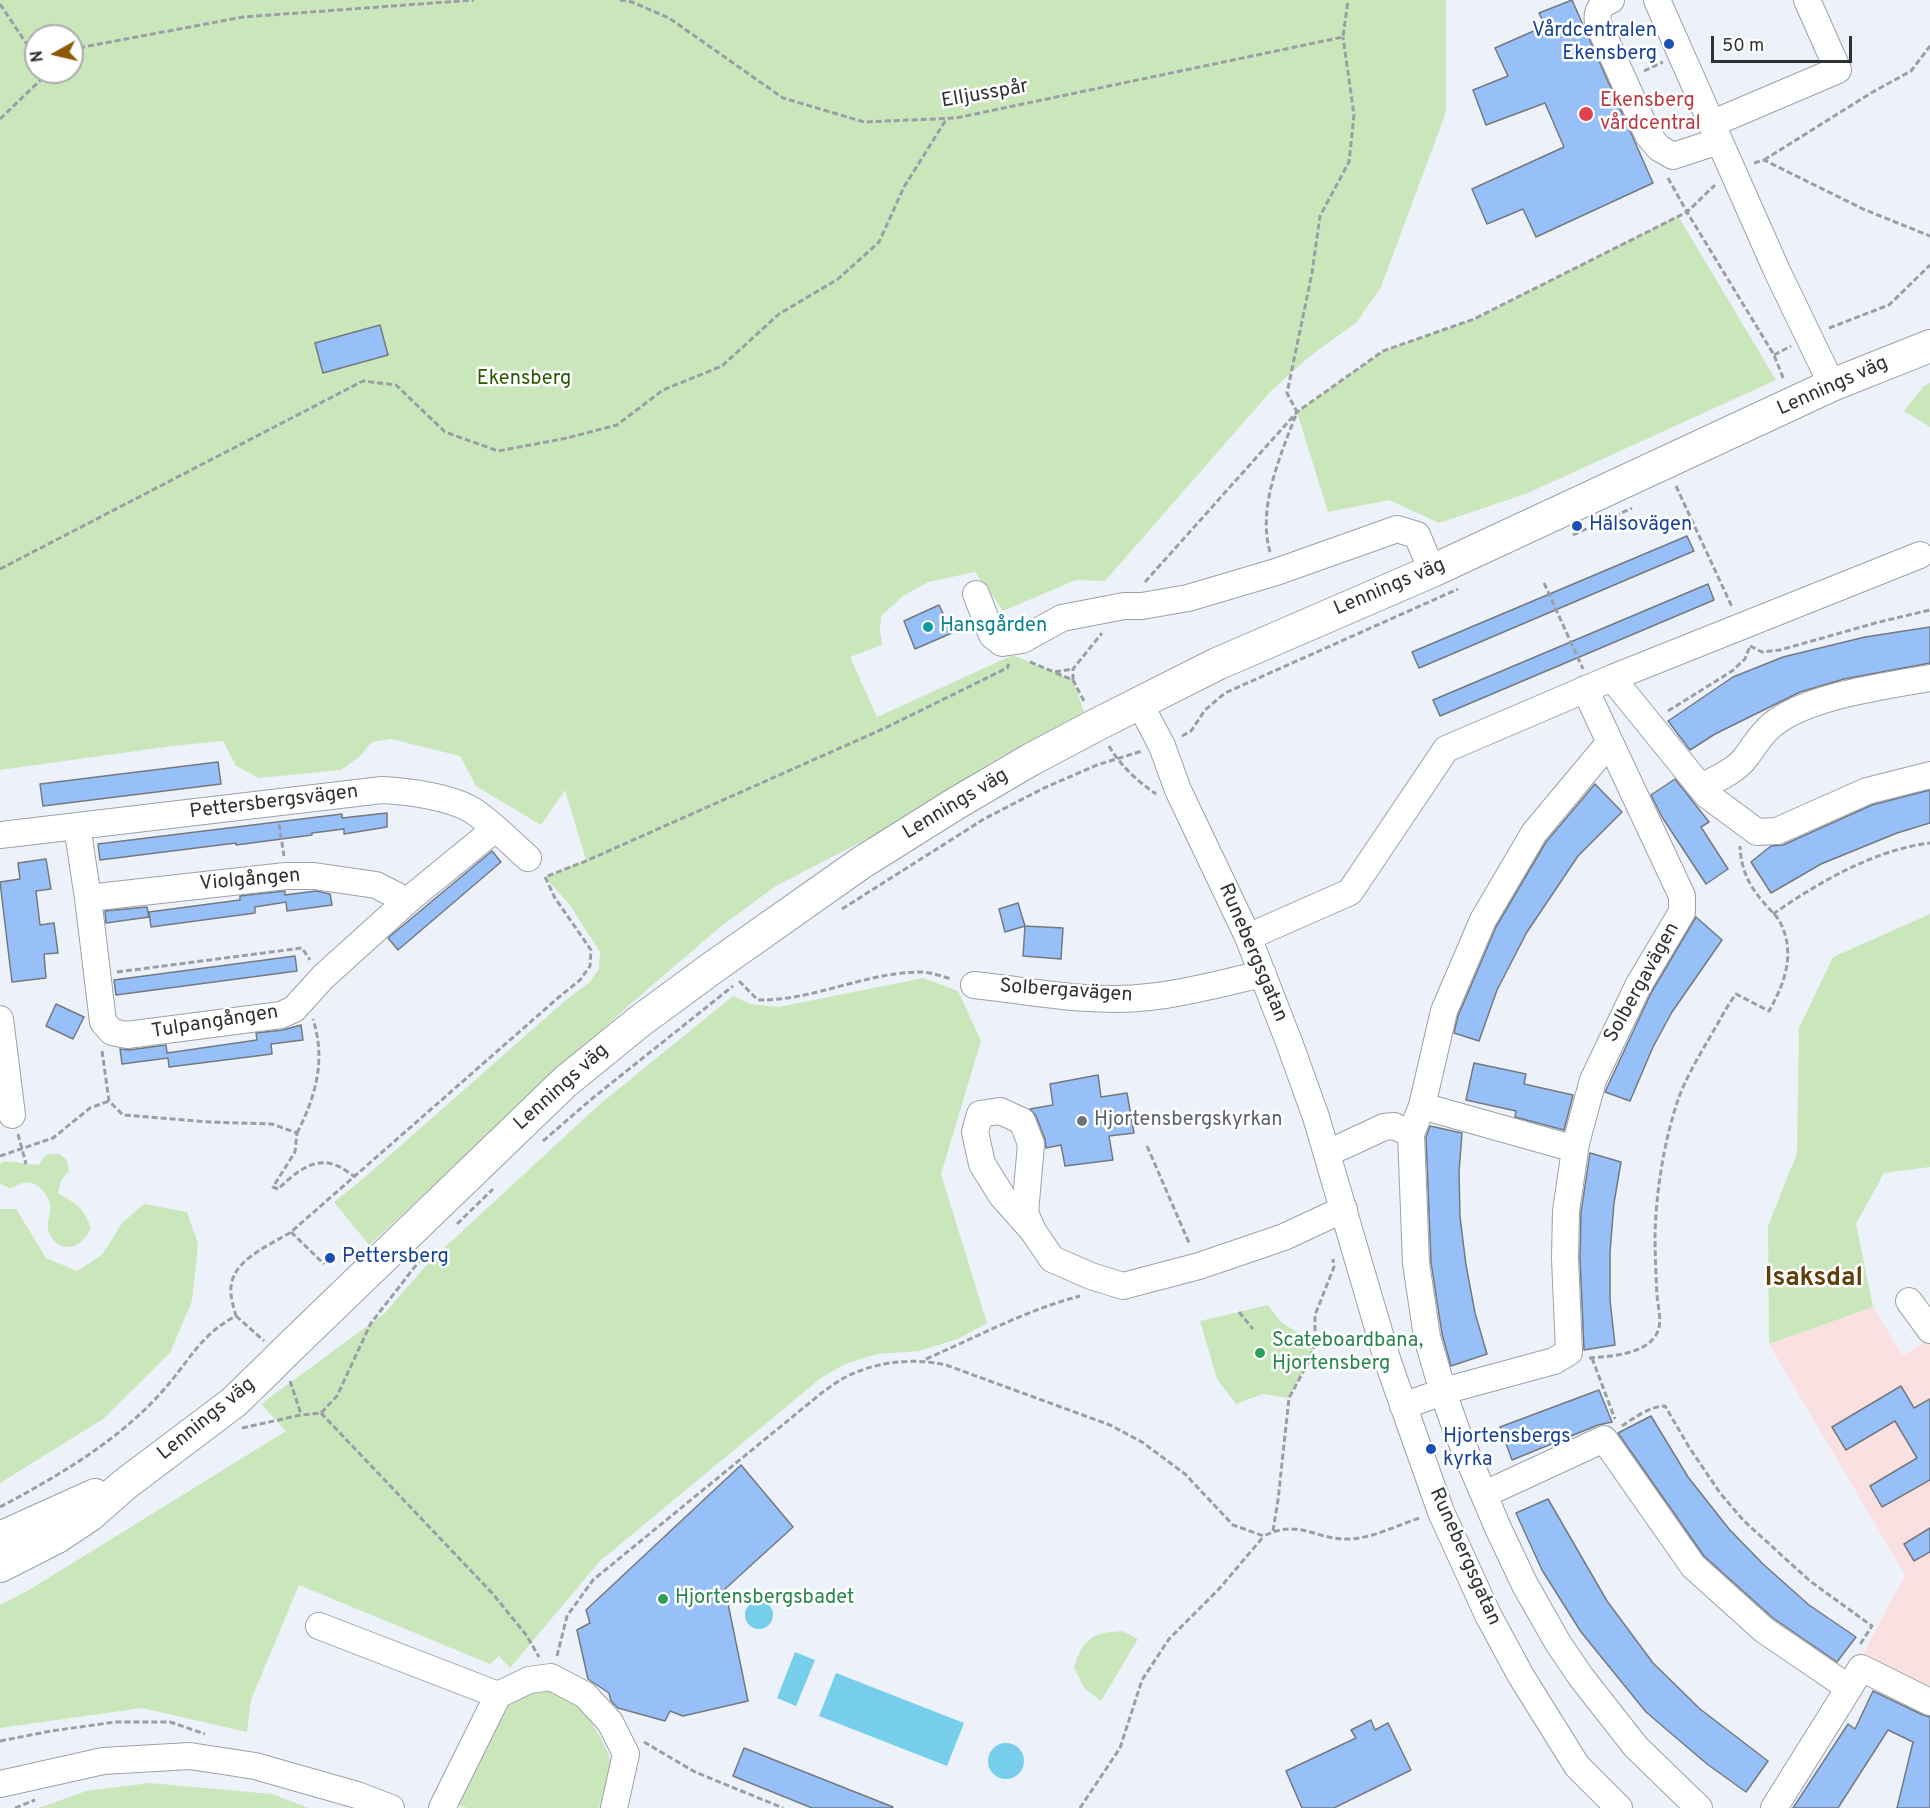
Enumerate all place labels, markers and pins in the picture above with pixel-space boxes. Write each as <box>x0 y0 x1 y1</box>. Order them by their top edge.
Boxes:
place label: Vårdcentralen Ekensberg <box>1532 20 1657 67</box>
marker: Vårdcentralen Ekensberg <box>1662 37 1676 51</box>
place label: Ekensberg vårdcentral <box>1600 90 1701 137</box>
marker: Ekensberg vårdcentral <box>1577 105 1595 123</box>
place label: Hälsovägen <box>1589 514 1692 538</box>
marker: Hälsovägen <box>1570 519 1584 533</box>
place label: Hansgården <box>940 615 1047 639</box>
marker: Hansgården <box>921 620 935 634</box>
place label: Hjortensbergskyrkan <box>1094 1109 1283 1133</box>
marker: Hjortensbergskyrkan <box>1075 1114 1089 1128</box>
place label: Pettersberg <box>342 1246 449 1270</box>
marker: Pettersberg <box>323 1251 337 1265</box>
place label: Scateboardbana, Hjortensberg <box>1272 1330 1423 1377</box>
marker: Scateboardbana, Hjortensberg <box>1253 1346 1267 1360</box>
place label: Hjortensbergs kyrka <box>1443 1426 1571 1473</box>
marker: Hjortensbergs kyrka <box>1424 1442 1438 1456</box>
place label: Hjortensbergsbadet <box>675 1587 854 1611</box>
marker: Hjortensbergsbadet <box>656 1592 670 1606</box>

